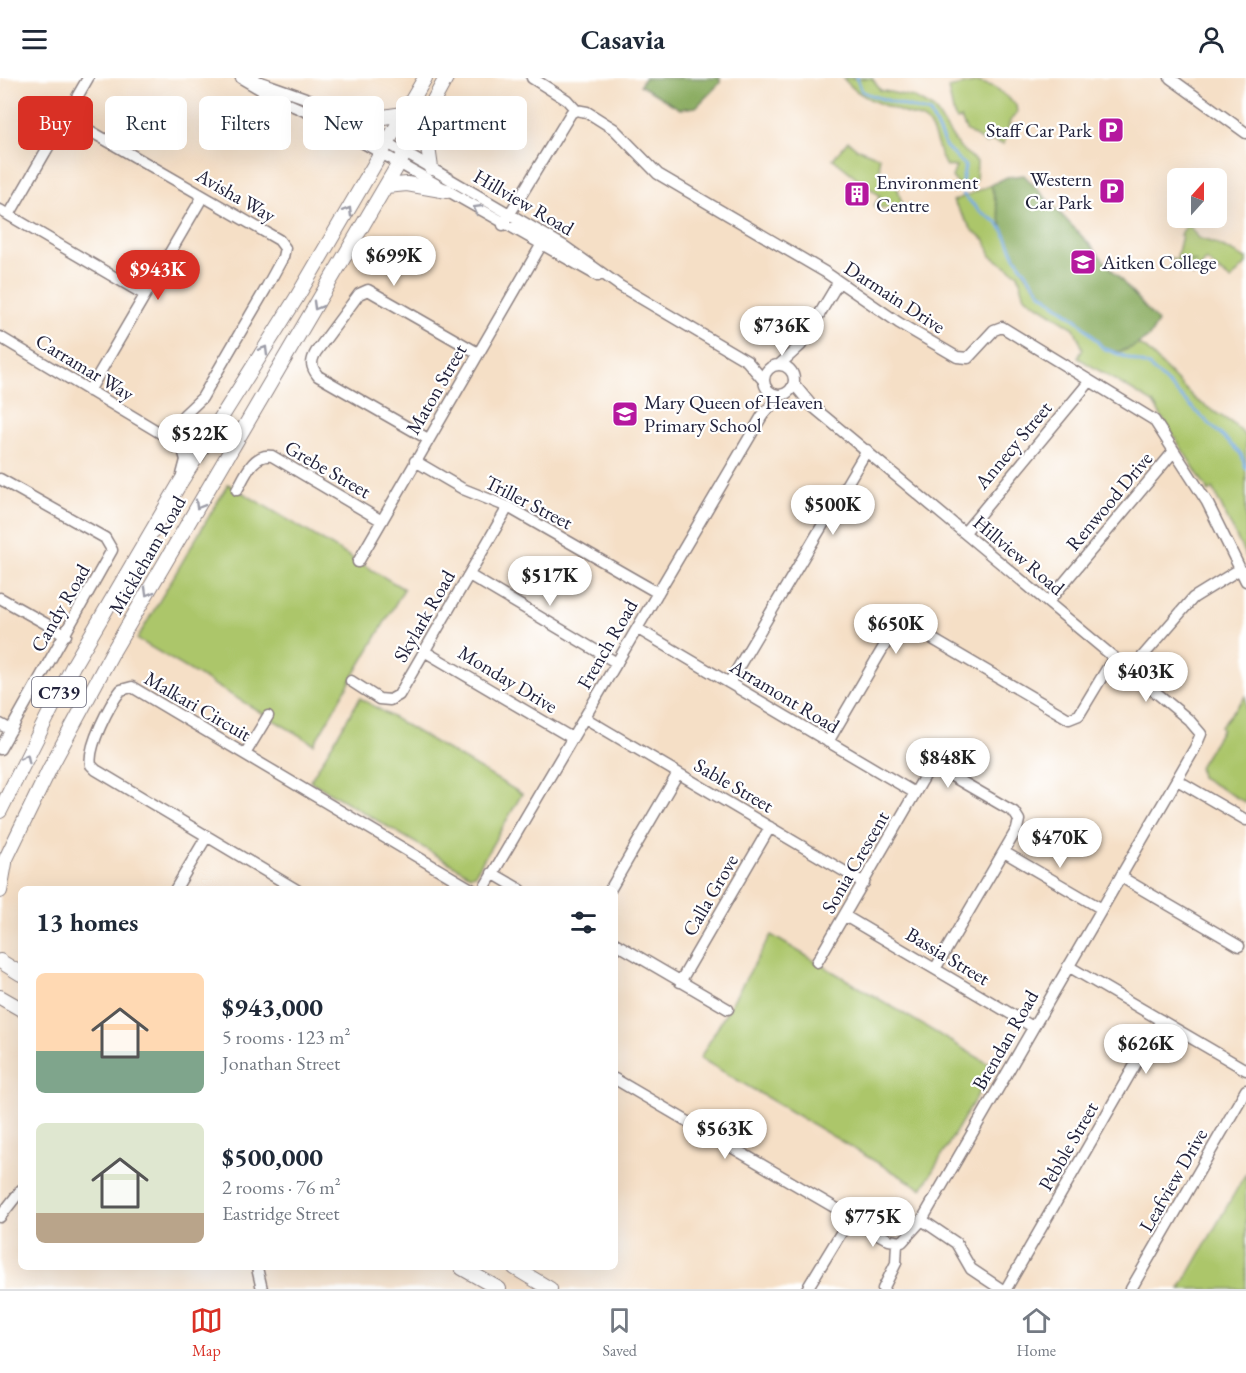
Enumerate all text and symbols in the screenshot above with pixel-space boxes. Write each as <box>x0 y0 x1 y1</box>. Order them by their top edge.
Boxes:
text: Casavia <box>581 22 665 57</box>
icon: menu <box>18 23 51 56</box>
icon: person <box>1195 23 1228 56</box>
chip: Buy <box>18 96 93 150</box>
chip: Rent <box>105 96 187 150</box>
chip: Filters <box>199 96 291 150</box>
chip: New <box>303 96 384 150</box>
chip: Apartment <box>396 96 527 150</box>
parking icon: Staff Car Park <box>1096 115 1126 145</box>
place label: Staff Car Park <box>986 117 1093 143</box>
street label: Avisha Way <box>191 161 281 228</box>
street label: Hillview Road <box>469 163 580 242</box>
place label: Western Car Park <box>1025 166 1093 215</box>
north arrow <box>1167 168 1227 228</box>
map controls <box>1167 168 1227 228</box>
place label: Environment Centre <box>876 169 979 218</box>
parking icon: Western Car Park <box>1097 176 1127 206</box>
building icon: Environment Centre <box>842 179 872 209</box>
one-way arrow <box>473 205 483 216</box>
one-way arrow <box>340 207 352 217</box>
pin: $699K <box>352 236 436 287</box>
text: $699K <box>366 242 422 268</box>
school or university icon: Aitken College <box>1068 247 1098 277</box>
place label: Aitken College <box>1101 249 1217 275</box>
pin: $943K <box>116 250 200 301</box>
street label: Darmain Drive <box>839 255 951 339</box>
text: $943K <box>130 256 186 282</box>
one-way arrow <box>312 300 324 310</box>
pin: $736K <box>740 306 824 357</box>
text: $736K <box>754 312 810 338</box>
street label: Carramar Way <box>31 327 139 407</box>
street label: Maton Street <box>400 338 473 439</box>
one-way arrow <box>257 346 269 356</box>
place label: Mary Queen of Heaven Primary School <box>644 389 824 438</box>
street label: Annecy Street <box>968 395 1058 495</box>
school or university icon: Mary Queen of Heaven Primary School <box>610 399 640 429</box>
pin: $522K <box>158 414 242 465</box>
text: $522K <box>172 420 228 446</box>
street label: Grebe Street <box>280 434 376 504</box>
street label: Renwood Drive <box>1060 446 1158 556</box>
street label: Triller Street <box>481 469 578 535</box>
pin: $500K <box>791 485 875 536</box>
street label: Mickleham Road <box>103 490 192 619</box>
text: $500K <box>805 491 861 517</box>
one-way arrow <box>195 499 207 509</box>
street label: Hillview Road <box>968 509 1071 601</box>
pin: $517K <box>508 556 592 607</box>
street label: Candy Road <box>24 559 96 657</box>
text: $517K <box>522 562 578 588</box>
street label: Skylark Road <box>387 565 461 667</box>
one-way arrow <box>144 586 156 596</box>
street label: French Road <box>571 594 644 694</box>
pin: $650K <box>854 604 938 655</box>
text: $650K <box>868 610 924 636</box>
street label: Monday Drive <box>454 639 563 719</box>
pin: $403K <box>1104 652 1188 703</box>
street label: Arramont Road <box>725 653 845 739</box>
text: $403K <box>1118 658 1174 684</box>
street label: Malkari Circuit <box>140 665 257 747</box>
road number: C739 <box>32 677 86 707</box>
pin: $848K <box>906 738 990 789</box>
text: $848K <box>920 744 976 770</box>
street label: Sable Street <box>689 752 779 819</box>
one-way arrow <box>19 754 30 765</box>
street label: Sonia Crescent <box>815 805 895 918</box>
pin: $470K <box>1018 818 1102 869</box>
text: $470K <box>1032 824 1088 850</box>
street label: Calla Grove <box>676 849 744 941</box>
text: 13 homes <box>36 905 138 939</box>
icon: filters <box>567 906 600 939</box>
street label: Bassia Street <box>901 921 995 992</box>
street label: Brendan Road <box>966 985 1045 1095</box>
text: $943,000 <box>222 990 323 1024</box>
icon: home <box>84 997 156 1069</box>
text: 5 rooms · 123 m² <box>222 1024 350 1050</box>
pin: $626K <box>1104 1024 1188 1075</box>
text: $626K <box>1118 1030 1174 1056</box>
text: Jonathan Street <box>222 1050 340 1076</box>
street label: Pebble Street <box>1032 1096 1104 1195</box>
pin: $563K <box>683 1109 767 1160</box>
text: $563K <box>697 1115 753 1141</box>
street label: Leafview Drive <box>1133 1123 1213 1237</box>
text: $500,000 <box>222 1140 323 1174</box>
icon: home <box>84 1147 156 1219</box>
text: 2 rooms · 76 m² <box>222 1174 341 1200</box>
pin: $775K <box>831 1197 915 1248</box>
text: Eastridge Street <box>222 1200 340 1226</box>
text: $775K <box>845 1203 901 1229</box>
tab: Map <box>190 1304 223 1361</box>
tab: Saved <box>603 1304 637 1361</box>
tab: Home <box>1017 1304 1056 1361</box>

